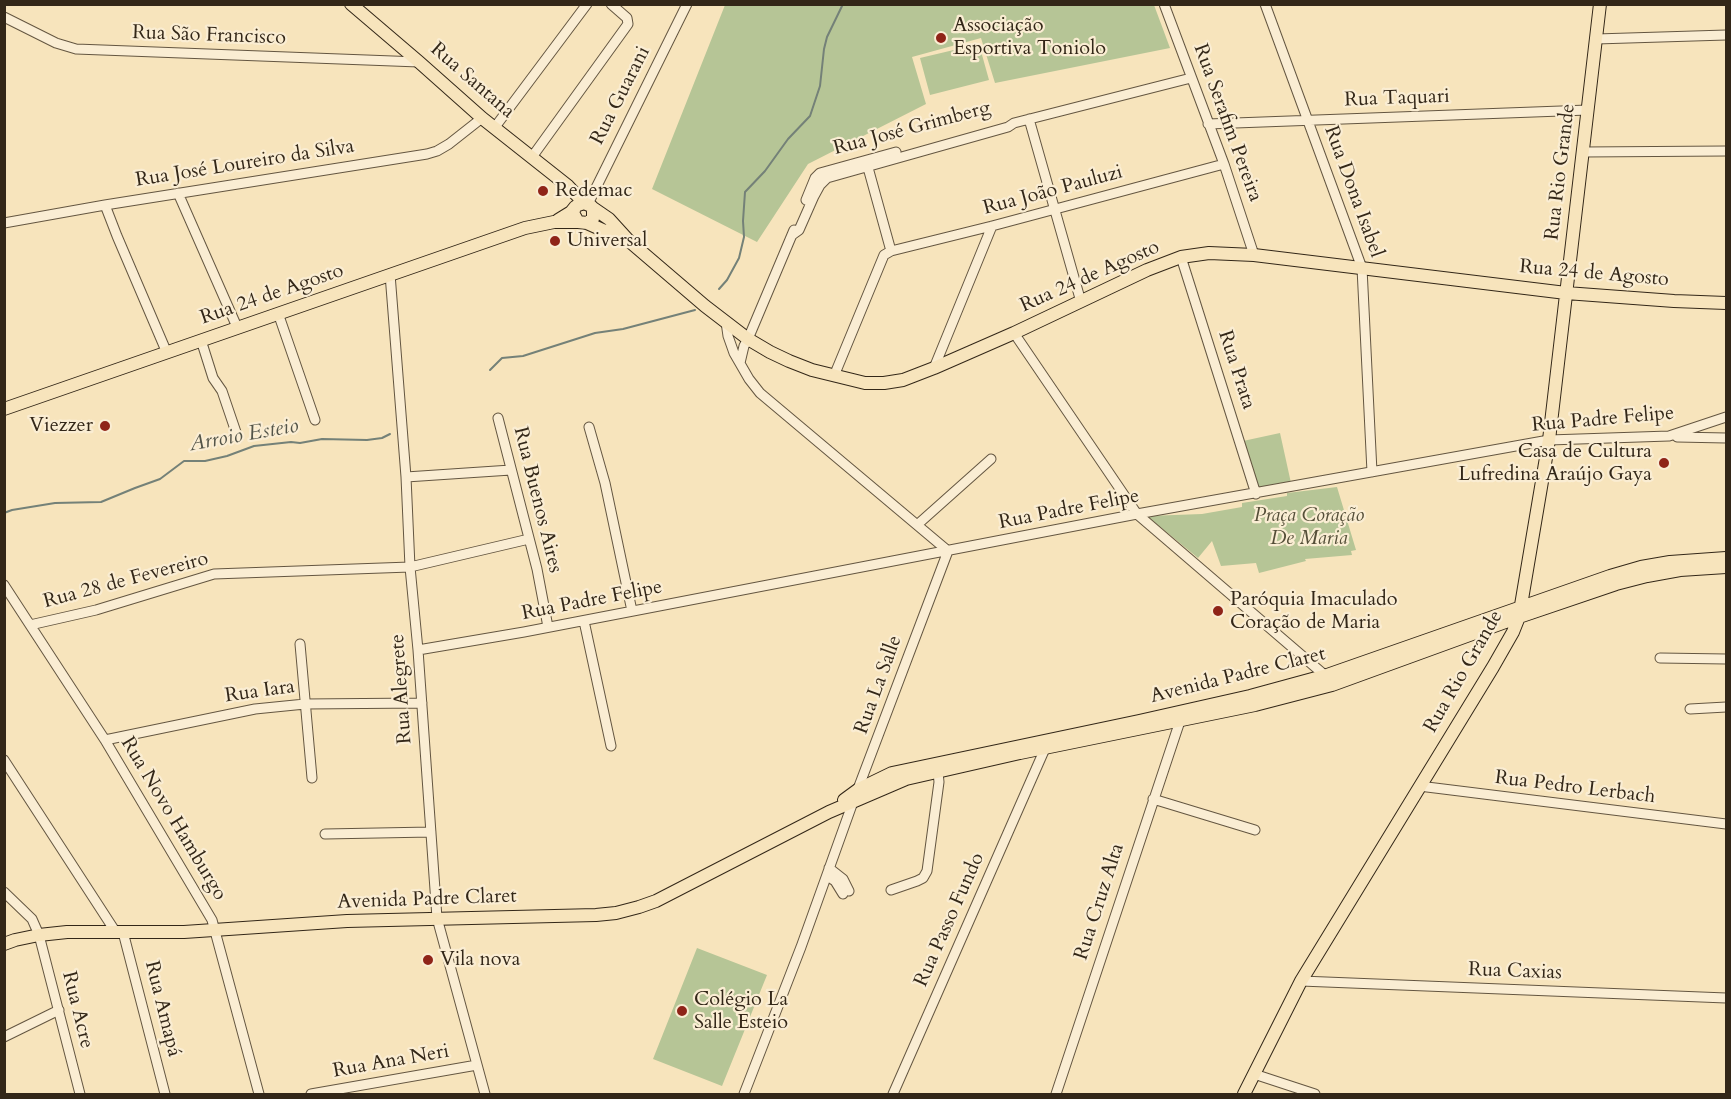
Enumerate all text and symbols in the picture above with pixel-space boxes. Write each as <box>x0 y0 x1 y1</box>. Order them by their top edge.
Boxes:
place label: Associação Esportiva Toniolo <box>953 14 1106 61</box>
street label: Rua São Francisco <box>132 21 286 51</box>
marker: Associação Esportiva Toniolo <box>934 31 948 45</box>
street label: Rua Santana <box>425 38 519 124</box>
street label: Rua Serafim Pereira <box>1187 41 1267 205</box>
street label: Rua Guarani <box>586 43 656 149</box>
street label: Rua Taquari <box>1344 85 1450 113</box>
street label: Rua José Grimberg <box>831 97 993 161</box>
street label: Rua Rio Grande <box>1541 102 1581 242</box>
street label: Rua Dona Isabel <box>1318 123 1388 261</box>
street label: Rua José Loureiro da Silva <box>134 135 356 193</box>
street label: Rua João Pauluzi <box>981 161 1125 221</box>
place label: Redemac <box>555 179 632 203</box>
marker: Redemac <box>536 184 550 198</box>
place label: Universal <box>567 229 647 253</box>
marker: Universal <box>548 234 562 248</box>
street label: Rua 24 de Agosto <box>1017 236 1163 318</box>
street label: Rua 24 de Agosto <box>1518 256 1670 292</box>
street label: Rua 24 de Agosto <box>197 259 347 331</box>
street label: Rua Prata <box>1212 328 1260 412</box>
street label: Rua Padre Felipe <box>1531 402 1675 438</box>
place label: Viezzer <box>29 414 93 438</box>
water label: Arroio Esteio <box>187 414 301 458</box>
marker: Viezzer <box>98 419 112 433</box>
street label: Rua Buenos Aires <box>507 424 567 576</box>
place label: Casa de Cultura Lufredina Araújo Gaya <box>1458 440 1652 487</box>
marker: Casa de Cultura Lufredina Araújo Gaya <box>1657 456 1671 470</box>
street label: Rua Padre Felipe <box>997 485 1141 535</box>
park label: Praça Coração De Maria <box>1254 504 1364 551</box>
street label: Rua 28 de Fevereiro <box>41 547 211 615</box>
street label: Rua Padre Felipe <box>520 576 664 626</box>
place label: Paróquia Imaculado Coração de Maria <box>1230 588 1398 635</box>
marker: Paróquia Imaculado Coração de Maria <box>1211 604 1225 618</box>
street label: Rua Rio Grande <box>1419 607 1509 737</box>
street label: Rua Alegrete <box>386 633 418 745</box>
street label: Rua La Salle <box>850 633 908 737</box>
street label: Avenida Padre Claret <box>1148 643 1328 709</box>
street label: Rua Iara <box>224 675 296 709</box>
street label: Rua Novo Hamburgo <box>115 733 231 905</box>
street label: Rua Pedro Lerbach <box>1493 766 1657 810</box>
street label: Rua Cruz Alta <box>1070 841 1130 963</box>
street label: Rua Passo Fundo <box>910 849 990 991</box>
street label: Avenida Padre Claret <box>337 885 517 915</box>
place label: Vila nova <box>440 948 520 972</box>
marker: Vila nova <box>421 953 435 967</box>
street label: Rua Caxias <box>1468 958 1562 986</box>
street label: Rua Amapá <box>139 959 185 1059</box>
street label: Rua Acre <box>56 969 98 1051</box>
place label: Colégio La Salle Esteio <box>694 988 788 1035</box>
marker: Colégio La Salle Esteio <box>675 1004 689 1018</box>
street label: Rua Ana Neri <box>331 1040 451 1084</box>

